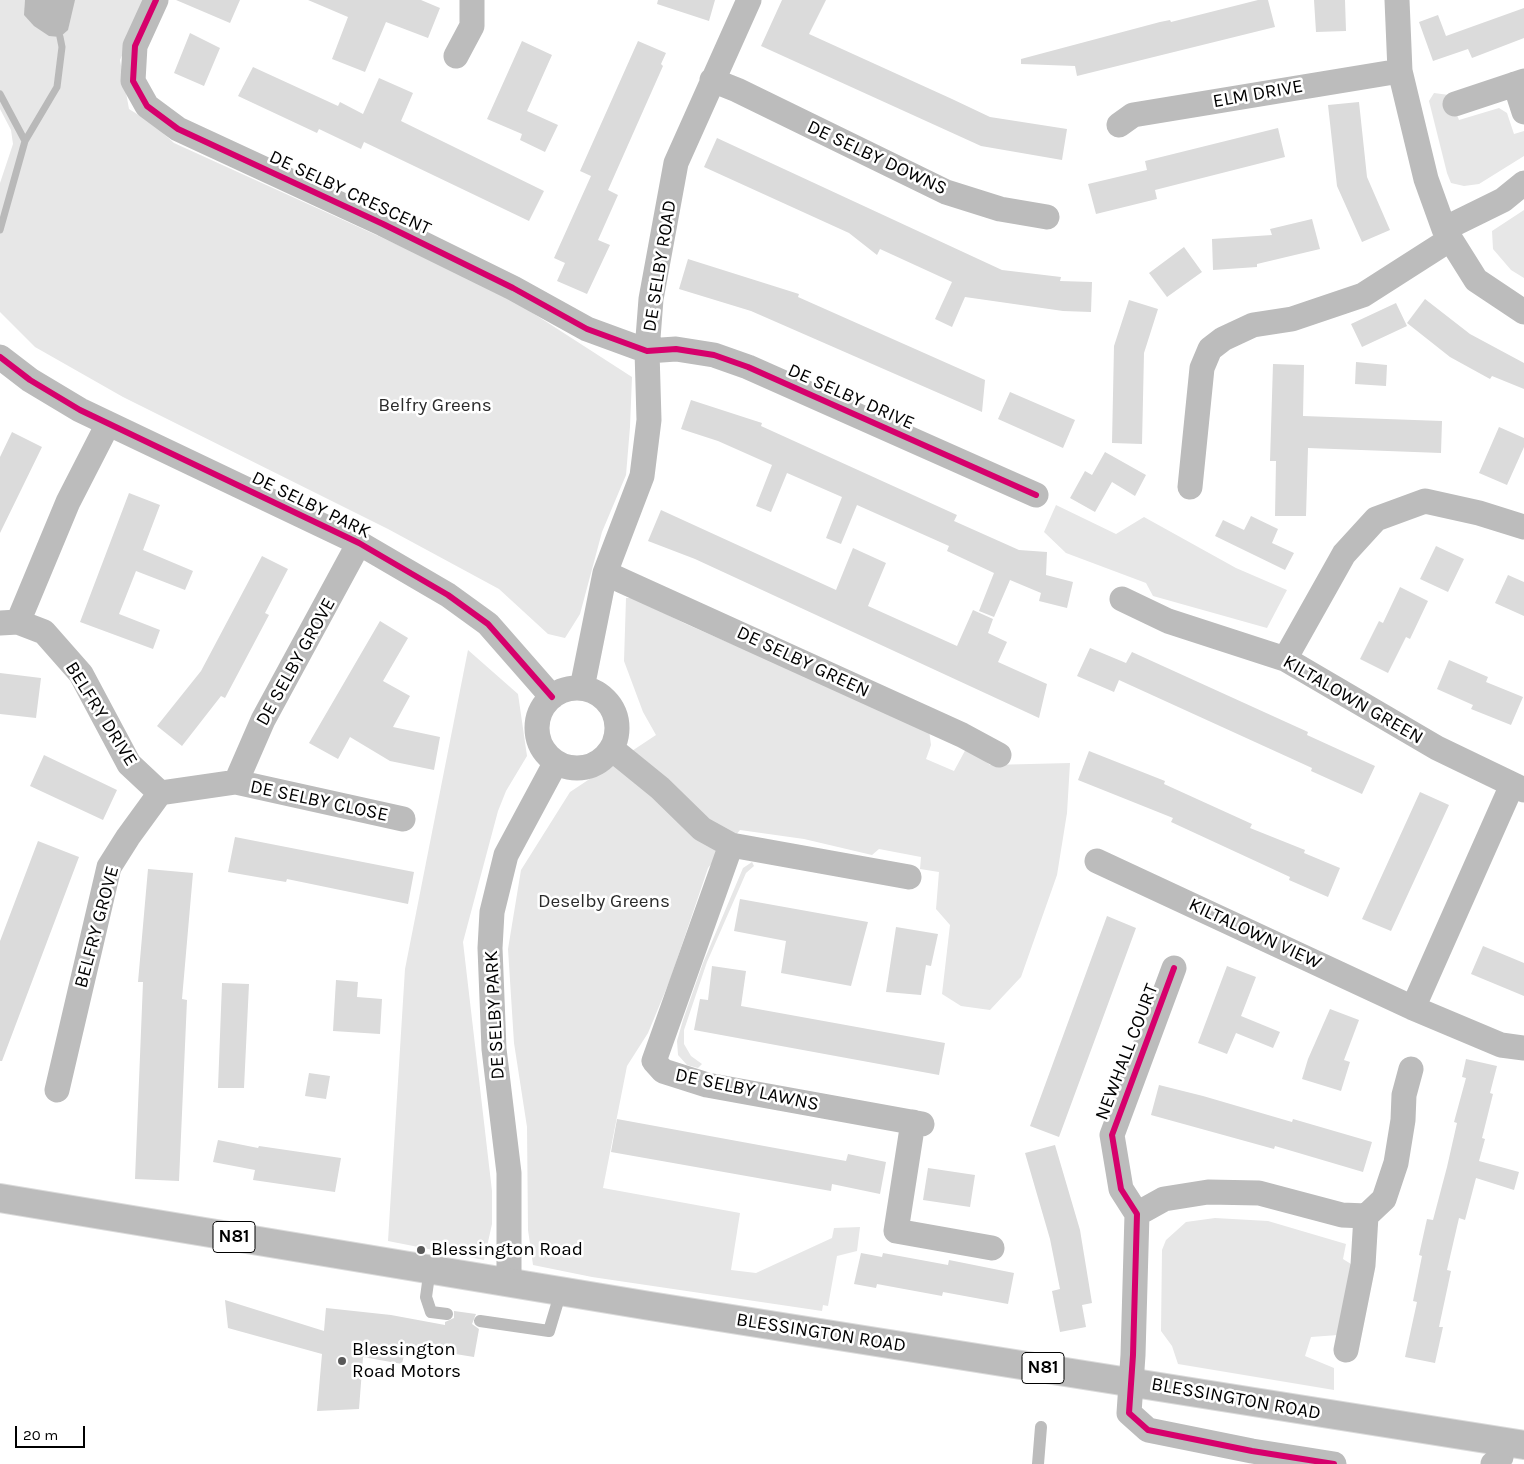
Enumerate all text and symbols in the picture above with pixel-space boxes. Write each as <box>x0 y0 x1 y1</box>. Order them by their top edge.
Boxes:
street label: ELM DRIVE <box>1211 75 1305 113</box>
street label: DE SELBY DOWNS <box>803 116 951 200</box>
street label: DE SELBY CRESCENT <box>266 146 434 240</box>
street label: DE SELBY ROAD <box>638 199 682 333</box>
street label: DE SELBY DRIVE <box>784 359 918 435</box>
park label: Belfry Greens <box>378 395 492 417</box>
street label: DE SELBY PARK <box>248 466 374 544</box>
street label: DE SELBY GROVE <box>251 594 341 730</box>
street label: DE SELBY GREEN <box>733 621 873 703</box>
street label: KILTALOWN GREEN <box>1279 651 1427 749</box>
street label: BELFRY DRIVE <box>60 658 142 770</box>
street label: DE SELBY CLOSE <box>248 775 390 827</box>
street label: BELFRY GROVE <box>70 864 124 990</box>
park label: Deselby Greens <box>538 891 670 913</box>
street label: KILTALOWN VIEW <box>1185 893 1325 975</box>
street label: DE SELBY PARK <box>480 950 510 1080</box>
street label: NEWHALL COURT <box>1091 981 1163 1123</box>
street label: DE SELBY LAWNS <box>673 1064 821 1116</box>
road number: N81 <box>213 1222 255 1252</box>
place label: Blessington Road <box>431 1239 583 1261</box>
marker: Blessington Road <box>415 1244 427 1256</box>
street label: BLESSINGTON ROAD <box>735 1308 907 1358</box>
place label: Blessington Road Motors <box>352 1339 461 1383</box>
road number: N81 <box>1022 1352 1064 1384</box>
marker: Blessington Road Motors <box>336 1355 348 1367</box>
street label: BLESSINGTON ROAD <box>1150 1373 1322 1425</box>
scale bar <box>18 1416 88 1448</box>
text: 20 m <box>23 1426 58 1444</box>

